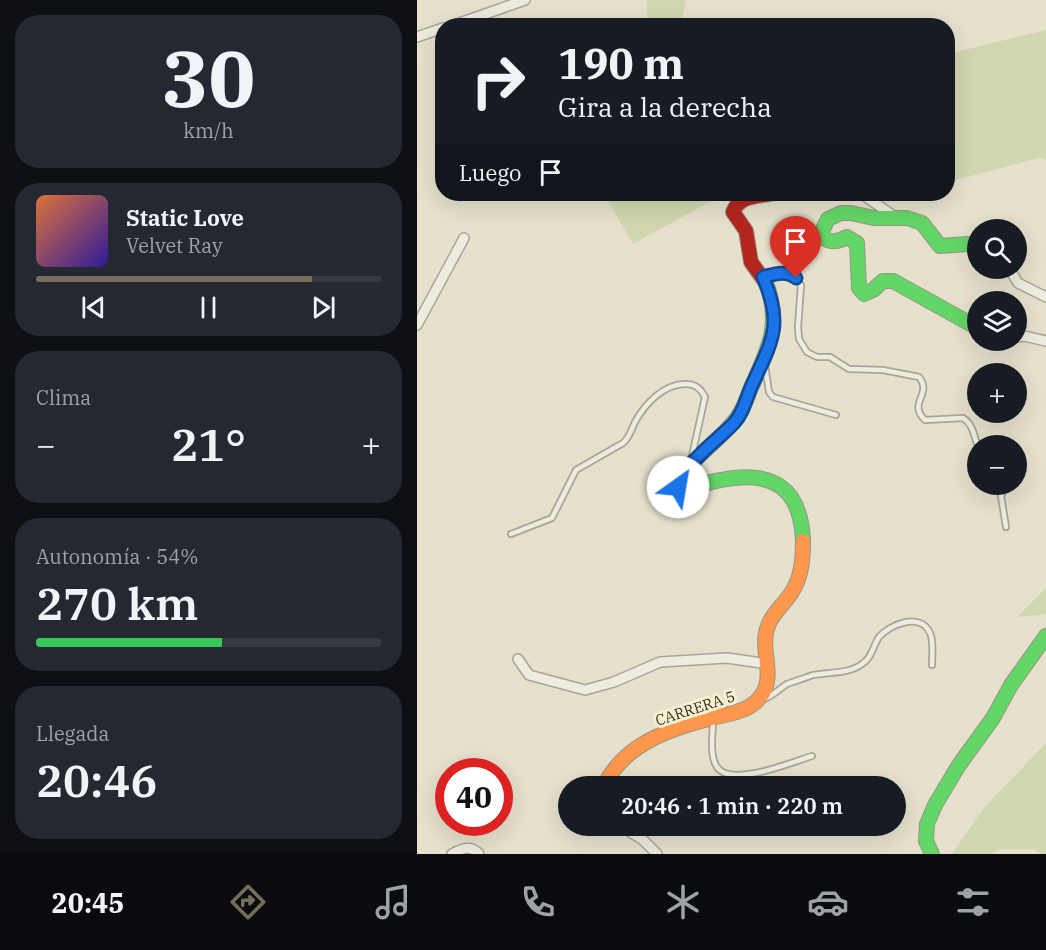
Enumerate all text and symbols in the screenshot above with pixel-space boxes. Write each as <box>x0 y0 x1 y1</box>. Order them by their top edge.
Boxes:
text: 30 <box>162 27 255 128</box>
text: 190 m <box>558 36 684 91</box>
icon: right <box>459 42 537 120</box>
text: Gira a la derecha <box>558 89 772 124</box>
text: km/h <box>183 117 234 144</box>
icon: arrive <box>534 156 567 189</box>
text: Luego <box>459 158 522 187</box>
text: Static Love <box>126 203 244 232</box>
pin <box>770 216 821 278</box>
map controls <box>967 219 1027 495</box>
button: search <box>967 219 1027 279</box>
icon: arrive <box>779 225 812 258</box>
text: Velvet Ray <box>126 232 223 259</box>
icon: previous <box>77 291 110 324</box>
icon: pause <box>192 291 225 324</box>
icon: next <box>307 291 340 324</box>
button: layers <box>967 291 1027 351</box>
button: + <box>967 363 1027 423</box>
text: Clima <box>36 384 91 411</box>
text: 21° <box>171 415 246 473</box>
text: − <box>36 423 56 466</box>
text: + <box>361 423 381 466</box>
button: − <box>967 435 1027 495</box>
position arrow <box>646 455 710 519</box>
text: Autonomía · 54% <box>36 543 198 570</box>
text: 270 km <box>36 574 198 632</box>
street label: CARRERA 5 <box>653 686 737 730</box>
text: Llegada <box>36 720 109 747</box>
text: 20:46 <box>36 751 157 809</box>
speed limit sign: 40 <box>435 758 513 836</box>
text: 20:46 · 1 min · 220 m <box>621 791 843 820</box>
icon: directions <box>227 881 269 923</box>
icon: music <box>372 881 414 923</box>
icon: phone <box>517 881 559 923</box>
icon: climate <box>662 881 704 923</box>
icon: car <box>807 881 849 923</box>
icon: filters <box>952 881 994 923</box>
text: 20:45 <box>52 885 124 920</box>

